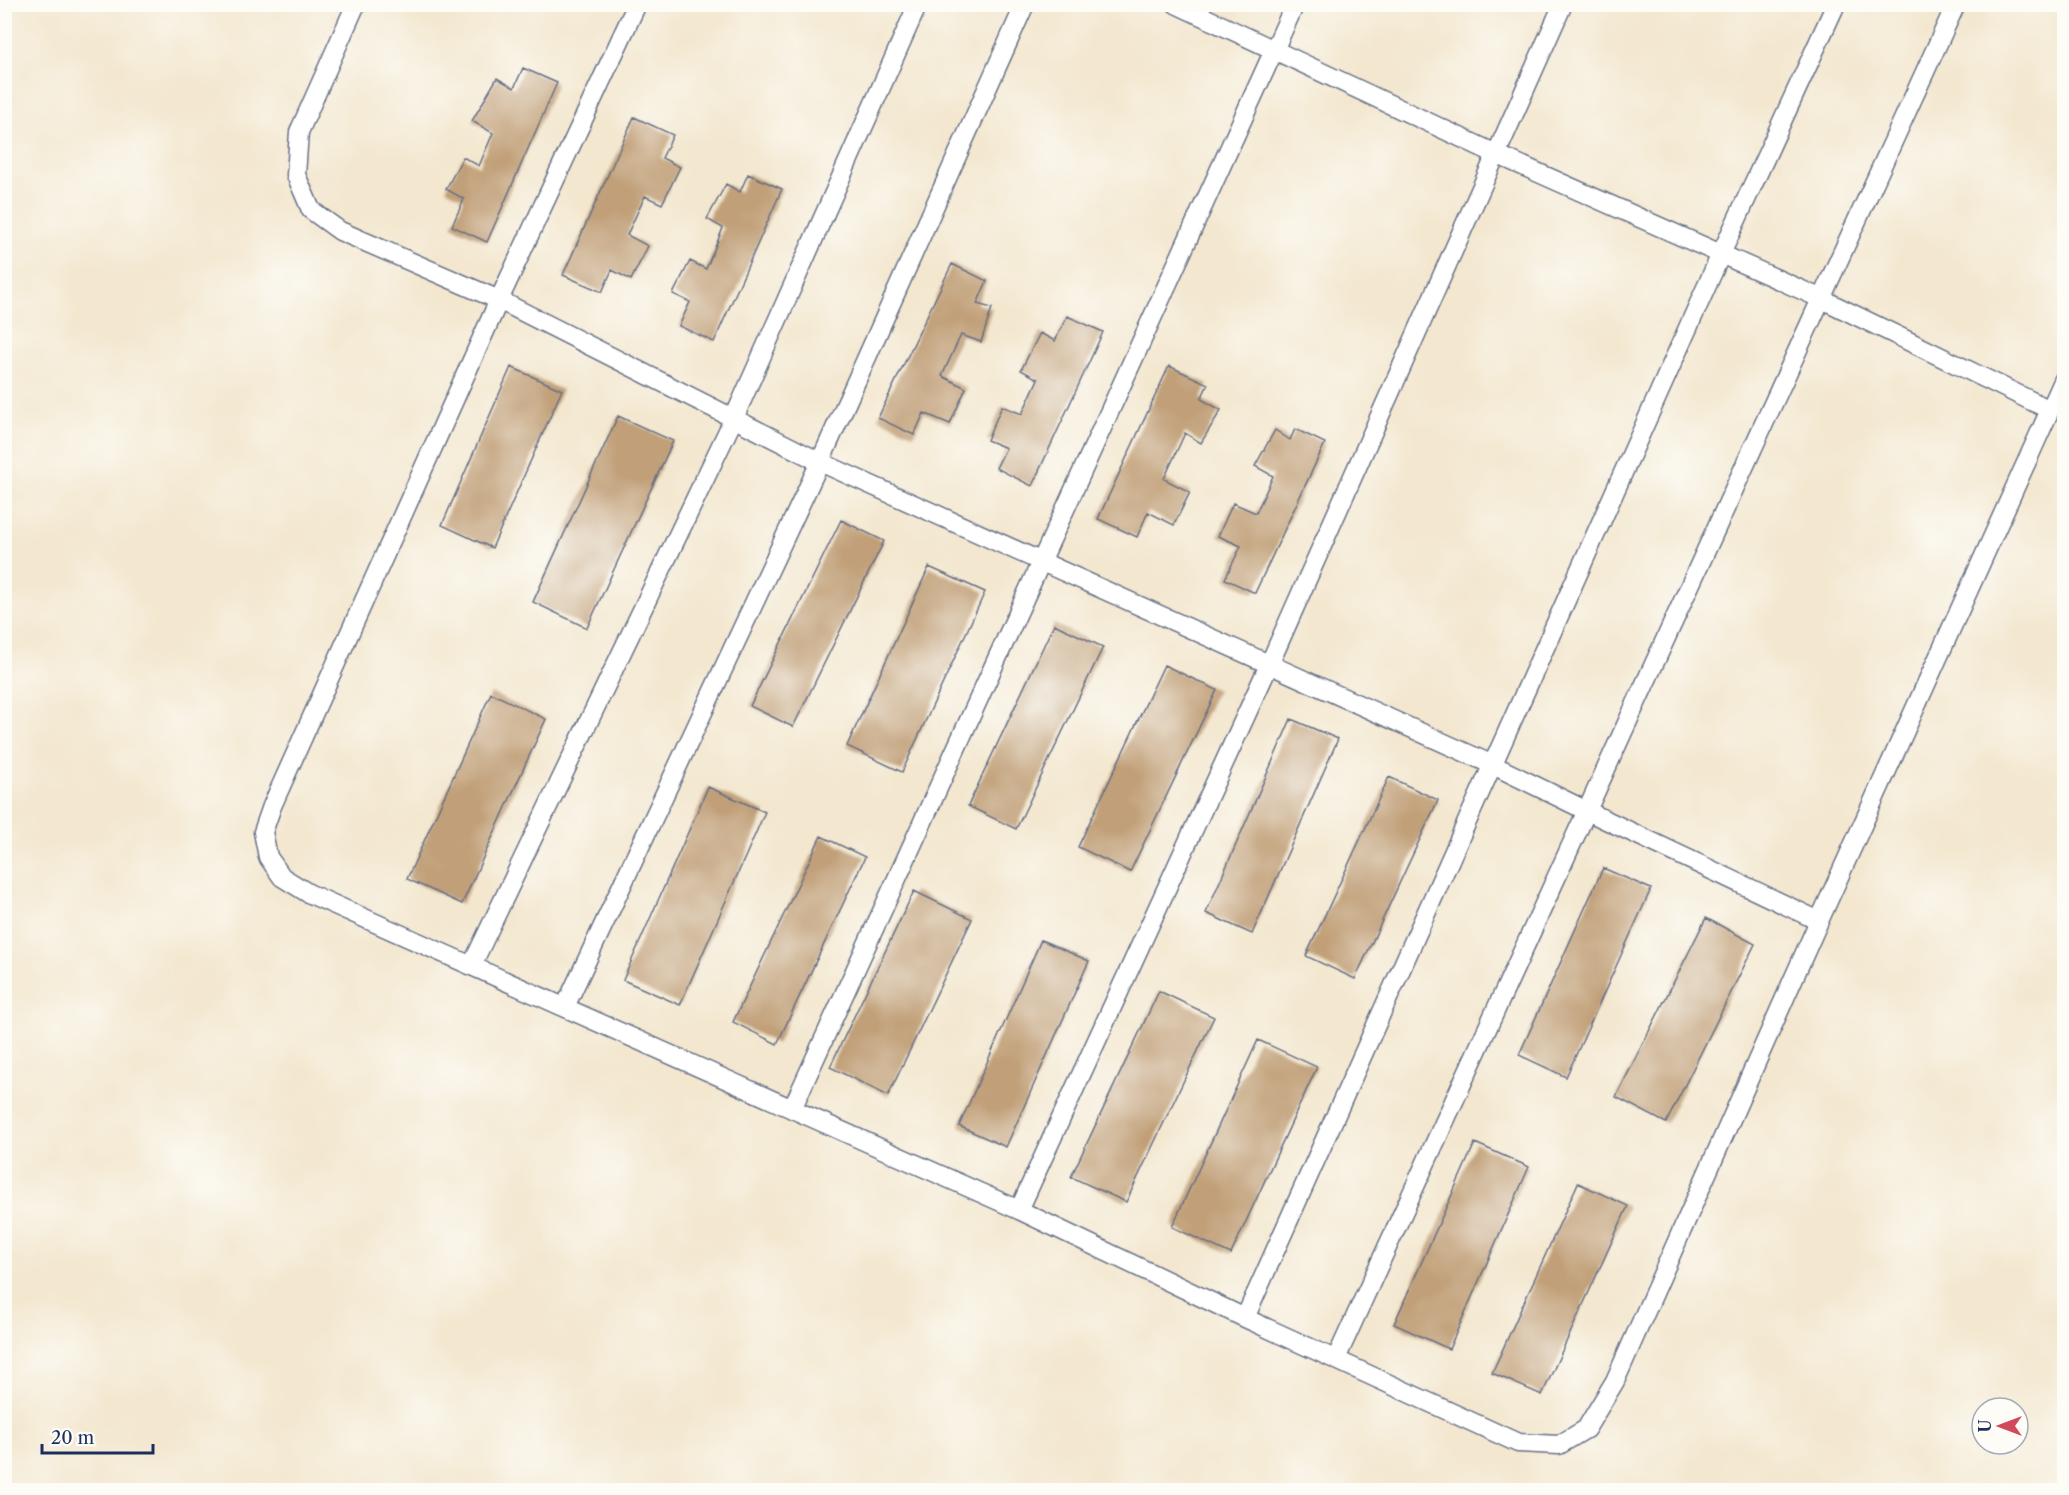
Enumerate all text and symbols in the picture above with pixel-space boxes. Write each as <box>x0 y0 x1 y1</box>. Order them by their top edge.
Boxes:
north arrow <box>1970 1396 2030 1456</box>
scale bar <box>42 1417 153 1455</box>
text: U <box>1975 1420 1995 1433</box>
text: 20 m <box>51 1427 95 1449</box>

